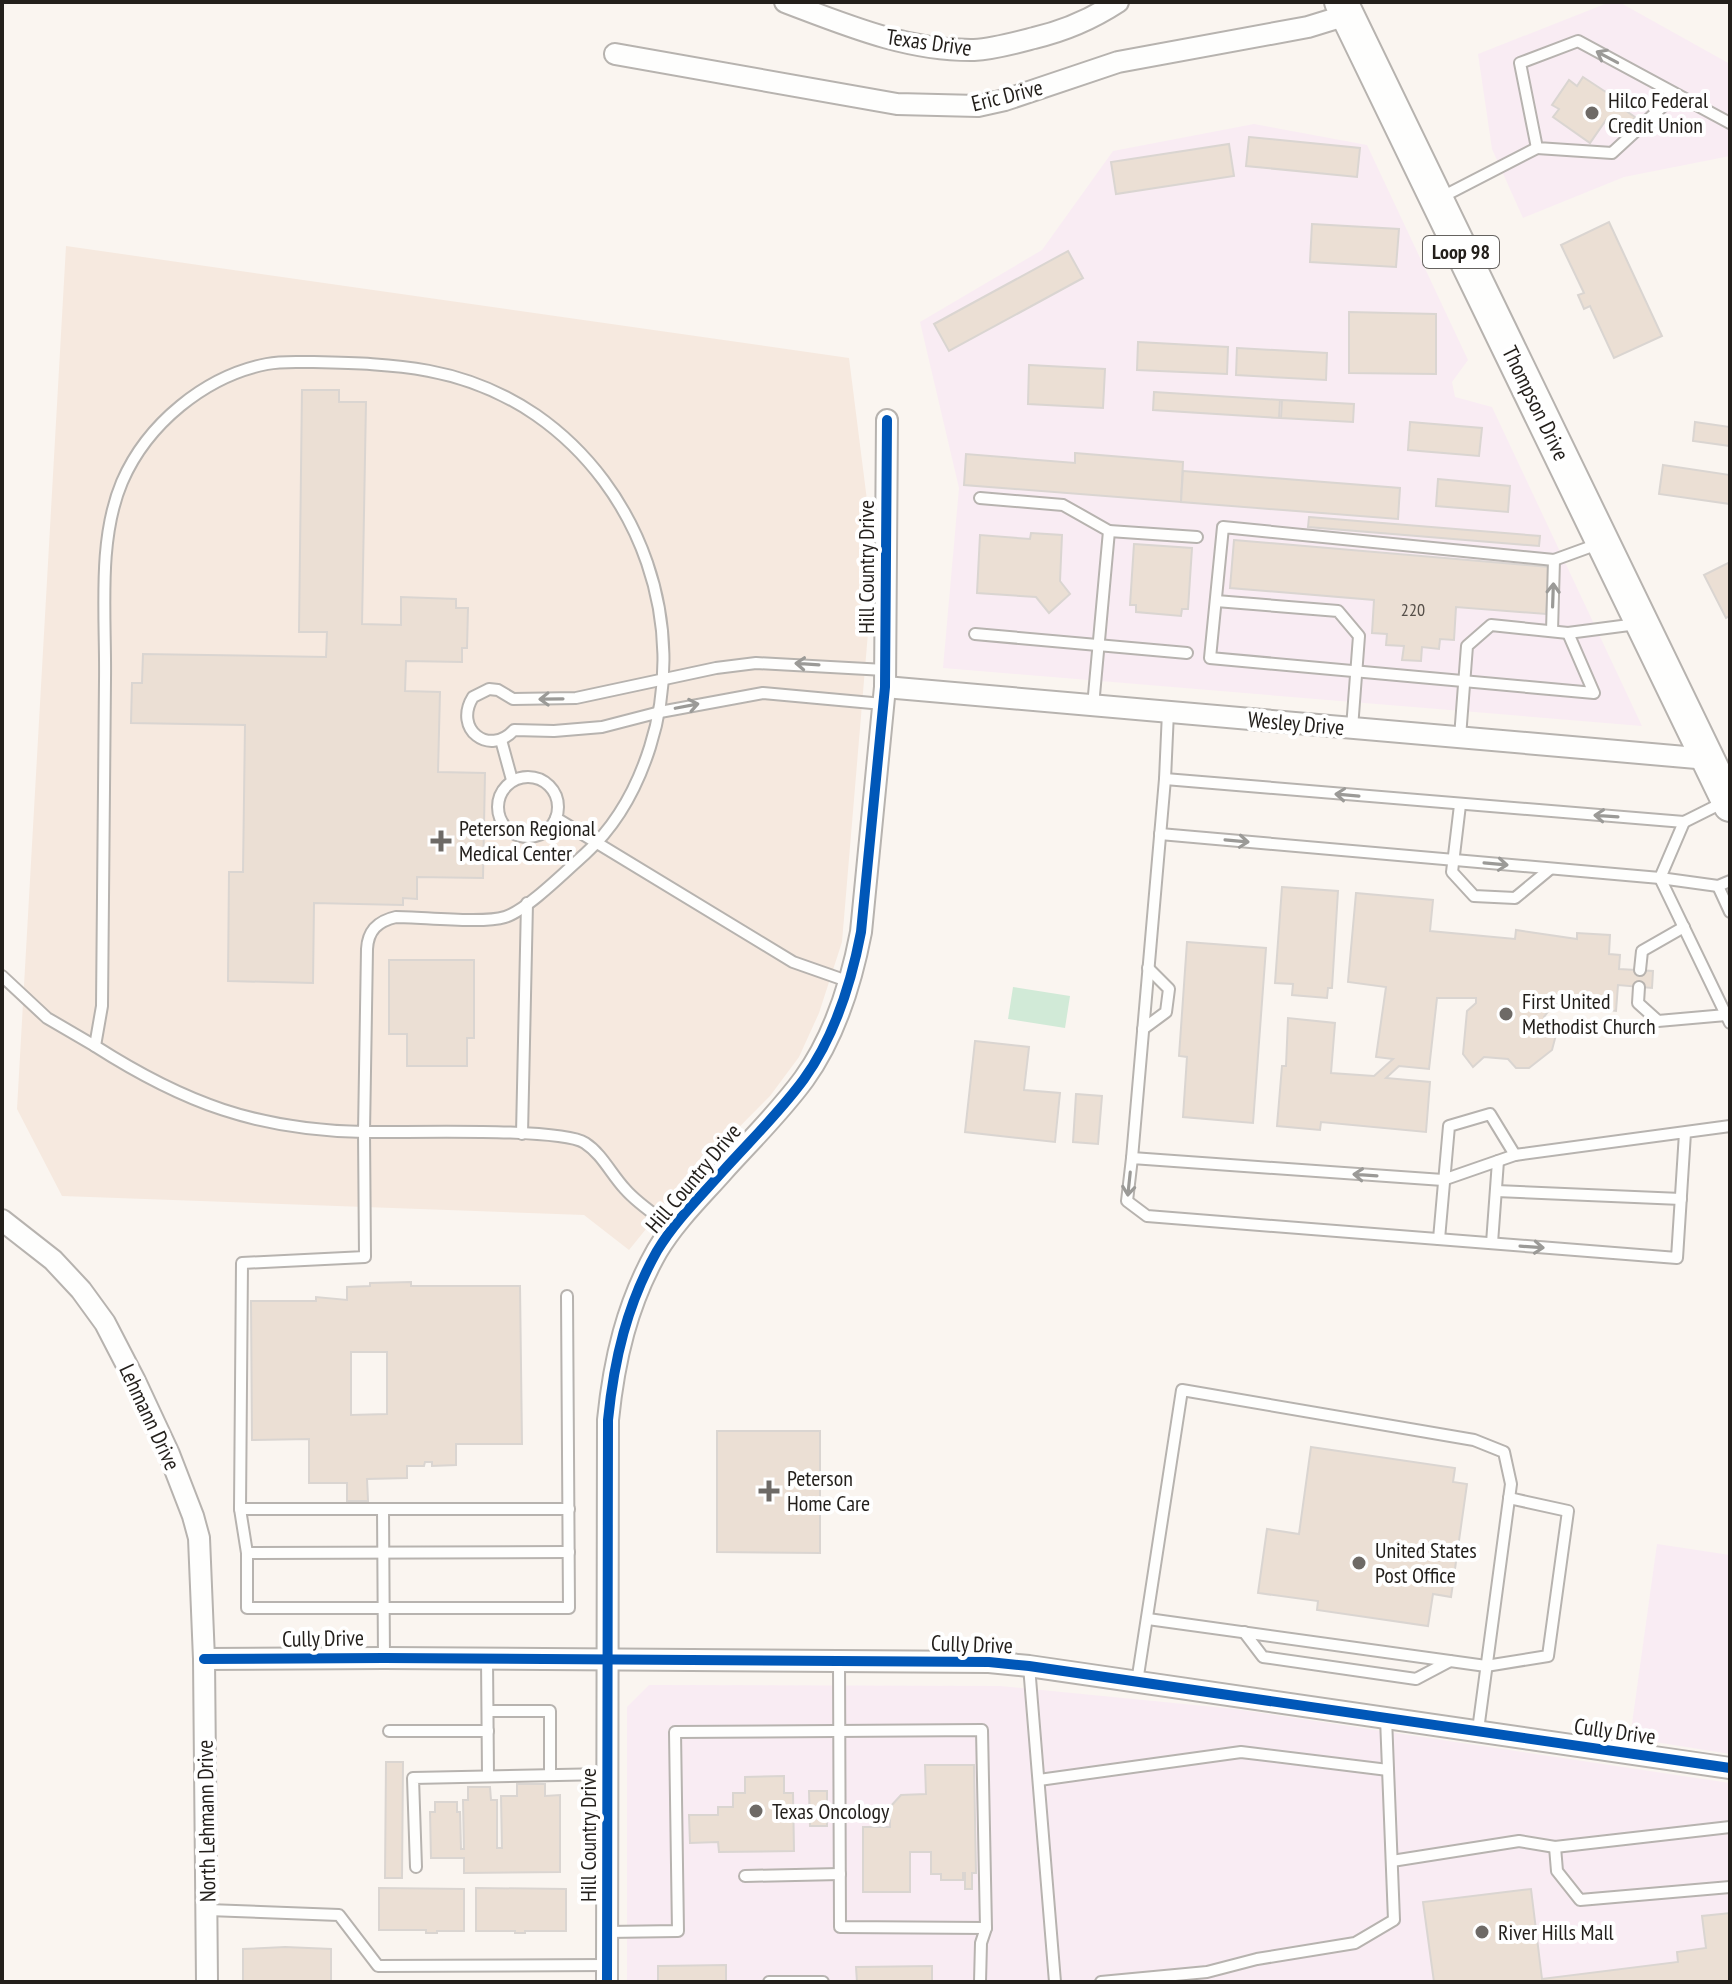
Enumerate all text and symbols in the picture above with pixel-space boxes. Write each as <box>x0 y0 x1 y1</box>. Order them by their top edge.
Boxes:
street label: Texas Drive <box>884 22 974 62</box>
one-way arrow <box>1596 48 1620 64</box>
street label: Eric Drive <box>969 73 1045 117</box>
place label: Hilco Federal Credit Union <box>1608 86 1709 139</box>
marker: Hilco Federal Credit Union <box>1583 104 1601 122</box>
road number: Loop 98 <box>1423 236 1499 268</box>
street label: Thompson Drive <box>1496 341 1576 465</box>
street label: Hill Country Drive <box>852 500 880 634</box>
one-way arrow <box>1545 582 1561 609</box>
house number: 220 <box>1401 598 1425 621</box>
one-way arrow <box>794 657 821 672</box>
one-way arrow <box>538 692 565 707</box>
one-way arrow <box>674 698 699 713</box>
street label: Wesley Drive <box>1247 705 1345 741</box>
one-way arrow <box>1334 787 1361 802</box>
one-way arrow <box>1593 808 1620 823</box>
place label: Peterson Regional Medical Center <box>459 814 596 867</box>
marker: Peterson Regional Medical Center <box>430 830 452 852</box>
one-way arrow <box>1224 834 1250 849</box>
one-way arrow <box>1483 857 1509 872</box>
place label: First United Methodist Church <box>1522 987 1656 1040</box>
marker: First United Methodist Church <box>1497 1005 1515 1023</box>
street label: Hill Country Drive <box>639 1118 747 1238</box>
one-way arrow <box>1352 1167 1379 1182</box>
one-way arrow <box>1121 1170 1136 1197</box>
one-way arrow <box>1518 1239 1545 1254</box>
street label: Lehmann Drive <box>113 1359 187 1475</box>
place label: Peterson Home Care <box>787 1464 870 1517</box>
marker: Peterson Home Care <box>758 1480 780 1502</box>
place label: United States Post Office <box>1375 1536 1477 1589</box>
marker: United States Post Office <box>1350 1554 1368 1572</box>
street label: Cully Drive <box>282 1623 364 1653</box>
street label: Cully Drive <box>931 1629 1013 1659</box>
street label: Cully Drive <box>1573 1711 1657 1751</box>
street label: North Lehmann Drive <box>191 1740 221 1902</box>
street label: Hill Country Drive <box>574 1768 602 1902</box>
place label: Texas Oncology <box>772 1797 890 1825</box>
marker: Texas Oncology <box>747 1802 765 1820</box>
place label: River Hills Mall <box>1498 1918 1615 1946</box>
marker: River Hills Mall <box>1473 1923 1491 1941</box>

